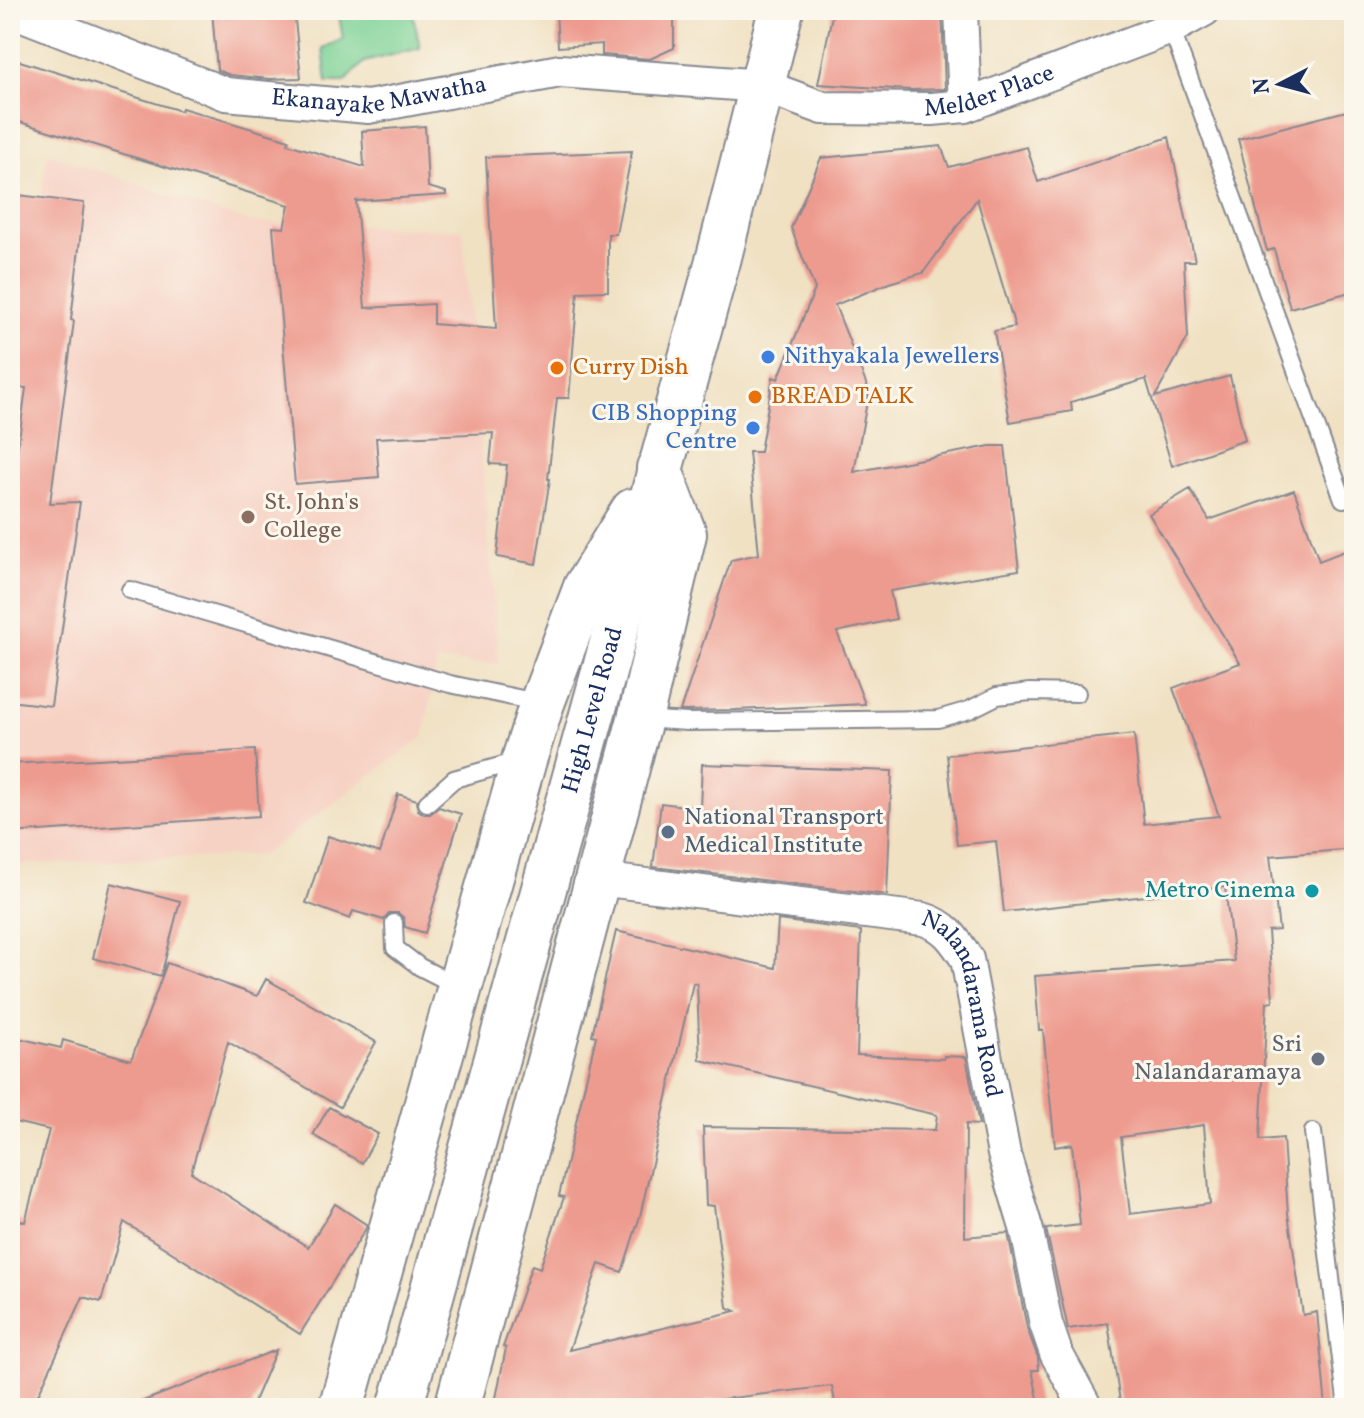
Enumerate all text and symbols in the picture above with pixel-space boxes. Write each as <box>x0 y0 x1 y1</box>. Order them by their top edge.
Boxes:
north arrow <box>1240 44 1320 124</box>
street label: Melder Place <box>923 57 1059 127</box>
street label: Ekanayake Mawatha <box>270 68 489 124</box>
text: N <box>1246 76 1279 95</box>
place label: Nithyakala Jewellers <box>784 340 1000 374</box>
marker: Nithyakala Jewellers <box>759 348 777 366</box>
place label: Curry Dish <box>573 351 689 385</box>
marker: Curry Dish <box>548 359 566 377</box>
place label: BREAD TALK <box>771 380 914 414</box>
marker: BREAD TALK <box>746 388 764 406</box>
place label: CIB Shopping Centre <box>591 397 737 459</box>
marker: CIB Shopping Centre <box>744 419 762 437</box>
place label: St. John's College <box>264 486 359 548</box>
marker: St. John's College <box>239 508 257 526</box>
street label: High Level Road <box>554 623 633 797</box>
place label: National Transport Medical Institute <box>684 801 884 863</box>
marker: National Transport Medical Institute <box>659 823 677 841</box>
place label: Metro Cinema <box>1145 874 1296 908</box>
marker: Metro Cinema <box>1303 882 1321 900</box>
street label: Nalandarama Road <box>916 902 1010 1101</box>
place label: Sri Nalandaramaya <box>1134 1028 1302 1090</box>
marker: Sri Nalandaramaya <box>1309 1050 1327 1068</box>

